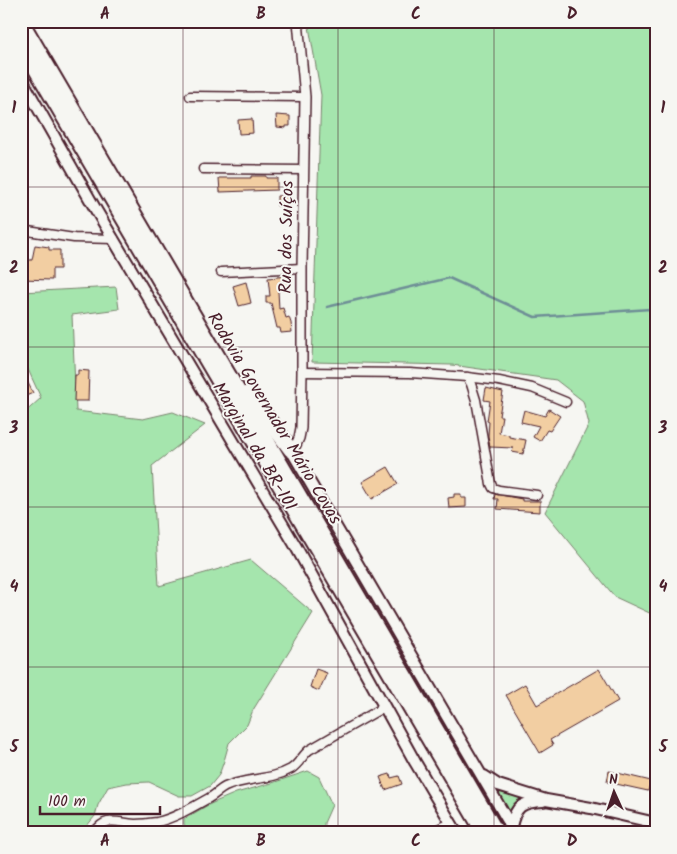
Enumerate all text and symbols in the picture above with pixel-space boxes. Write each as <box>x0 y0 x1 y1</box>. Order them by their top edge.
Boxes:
text: A <box>100 2 110 27</box>
text: B <box>256 2 266 27</box>
text: C <box>411 2 421 27</box>
text: D <box>567 2 578 27</box>
text: 1 <box>12 96 17 121</box>
text: 1 <box>661 96 666 121</box>
street label: Rua dos Suíços <box>272 180 303 294</box>
text: 2 <box>9 256 19 281</box>
text: 2 <box>658 256 668 281</box>
street label: Rodovia Governador Mário Covas <box>199 307 349 531</box>
street label: Marginal da BR-101 <box>204 377 304 517</box>
text: 3 <box>9 416 19 441</box>
text: 3 <box>658 416 668 441</box>
text: 4 <box>10 575 19 600</box>
text: 4 <box>659 575 668 600</box>
text: 5 <box>9 735 20 760</box>
text: 5 <box>658 735 669 760</box>
north arrow <box>590 766 640 816</box>
text: N <box>608 769 619 791</box>
scale bar <box>40 784 160 816</box>
text: 100 m <box>48 790 86 814</box>
text: A <box>100 829 110 854</box>
text: B <box>256 829 266 854</box>
text: C <box>411 829 421 854</box>
text: D <box>567 829 578 854</box>

